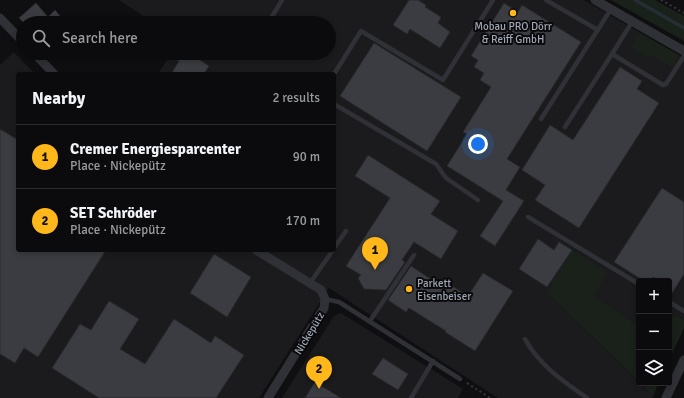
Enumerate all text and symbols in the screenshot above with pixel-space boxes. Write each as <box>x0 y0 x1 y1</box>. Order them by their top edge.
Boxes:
marker: Mobau PRO Dörr & Reiff GmbH <box>508 8 518 18</box>
search box <box>16 16 336 60</box>
place label: Mobau PRO Dörr & Reiff GmbH <box>474 20 552 46</box>
icon: search <box>30 27 52 49</box>
text: Search here <box>62 29 138 47</box>
text: Nearby <box>32 88 85 109</box>
text: 2 results <box>272 90 320 106</box>
your location <box>468 134 488 154</box>
text: Cremer Energiesparcenter <box>70 140 241 158</box>
text: 1 <box>41 149 49 165</box>
text: 90 m <box>293 149 320 165</box>
text: Place · Nickepütz <box>70 158 166 174</box>
text: SET Schröder <box>70 204 157 222</box>
text: 2 <box>41 213 49 229</box>
text: 170 m <box>286 213 320 229</box>
text: Place · Nickepütz <box>70 222 166 238</box>
pin: 1 <box>362 237 388 270</box>
place label: Parkett Eisenbeiser <box>417 277 471 303</box>
map controls <box>636 278 672 386</box>
button: + <box>636 278 672 314</box>
marker: Parkett Eisenbeiser <box>404 284 414 294</box>
street label: Nickepütz <box>292 310 327 357</box>
button: − <box>636 314 672 350</box>
button: layers <box>636 350 672 386</box>
pin: 2 <box>306 356 332 389</box>

